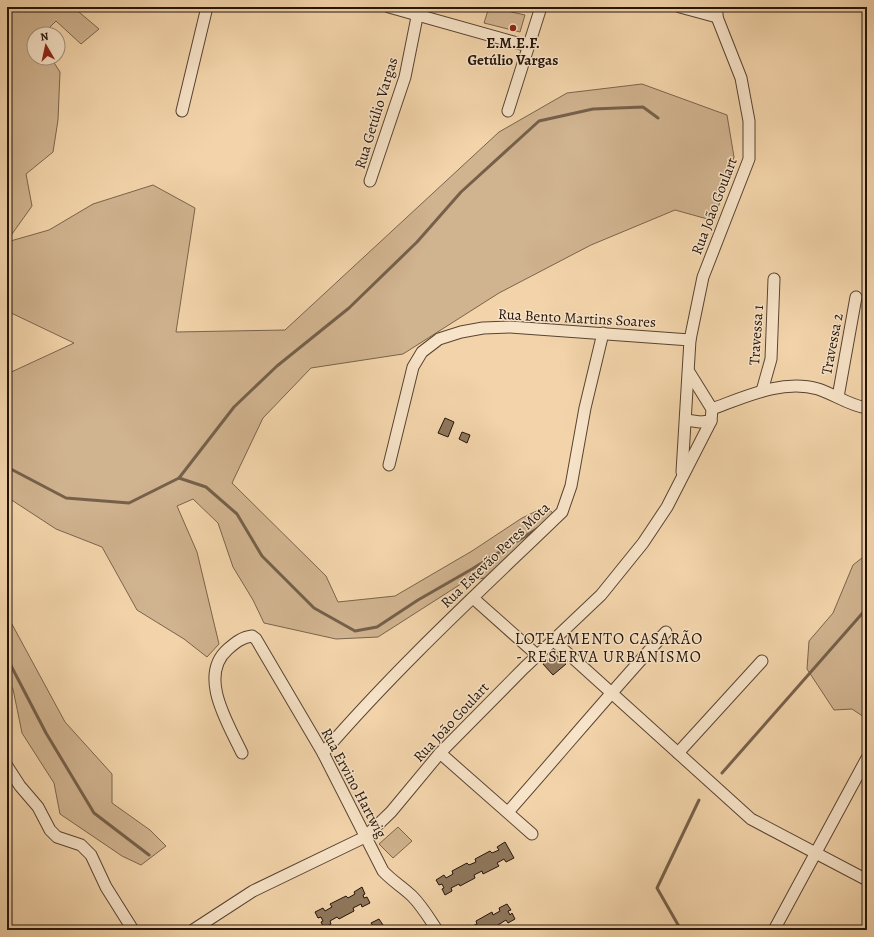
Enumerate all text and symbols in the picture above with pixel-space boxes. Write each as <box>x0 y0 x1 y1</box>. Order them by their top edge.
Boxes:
marker: E.M.E.F. Getúlio Vargas <box>508 23 518 33</box>
north arrow <box>26 26 66 66</box>
text: N <box>39 29 50 45</box>
place label: E.M.E.F. Getúlio Vargas <box>468 33 558 70</box>
street label: Rua Getúlio Vargas <box>350 55 402 171</box>
street label: Rua João Goulart <box>686 154 742 257</box>
street label: Rua Bento Martins Soares <box>498 304 656 332</box>
street label: Travessa 1 <box>744 304 768 366</box>
street label: Travessa 2 <box>816 311 848 377</box>
street label: Rua Estevão Peres Mota <box>436 498 554 612</box>
district label: LOTEAMENTO CASARÃO - RESERVA URBANISMO <box>515 628 703 668</box>
street label: Rua João Goulart <box>409 678 493 766</box>
street label: Rua Ervino Hartwig <box>317 725 392 842</box>

